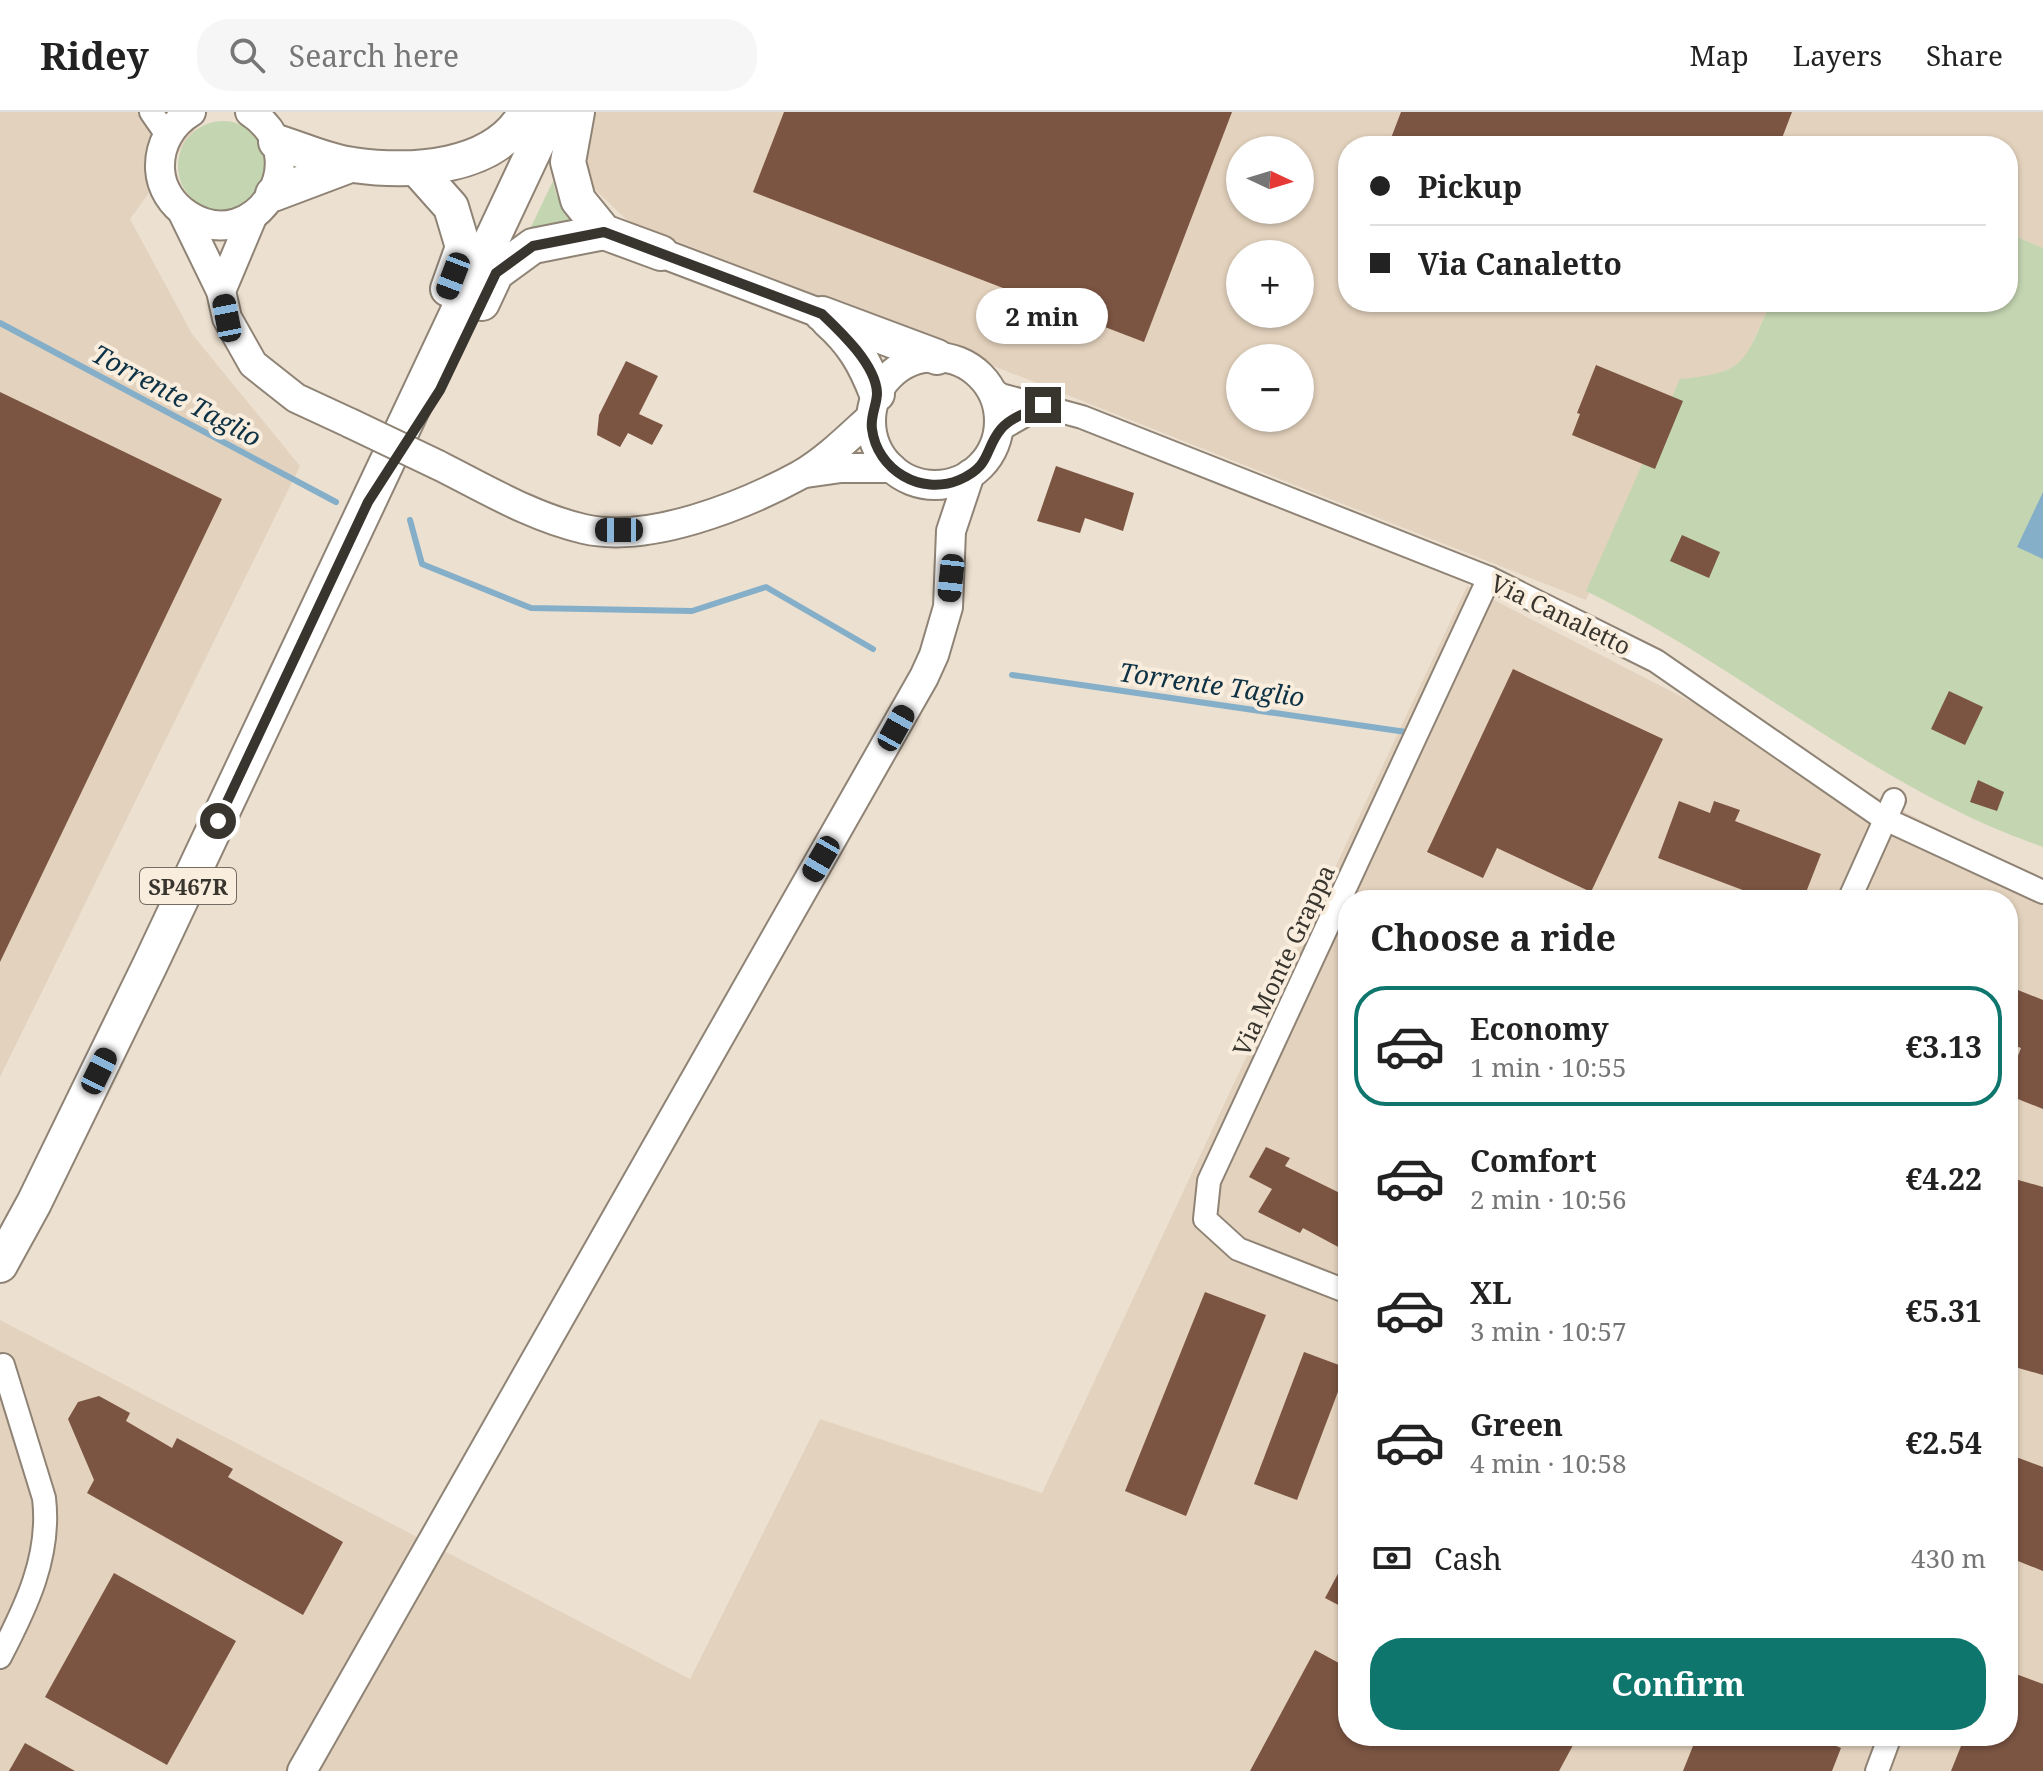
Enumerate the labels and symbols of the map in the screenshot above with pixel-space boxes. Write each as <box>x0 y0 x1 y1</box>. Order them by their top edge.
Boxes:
north arrow <box>1226 136 1314 224</box>
car <box>433 249 473 303</box>
callout: 2 min <box>977 289 1109 345</box>
car <box>211 292 243 344</box>
water label: Torrente Taglio <box>86 335 268 455</box>
route end <box>1025 387 1061 423</box>
car <box>595 518 643 542</box>
car <box>937 553 965 603</box>
street label: Via Canaletto <box>1486 566 1636 662</box>
water label: Torrente Taglio <box>1117 653 1307 715</box>
car <box>874 701 918 755</box>
route start <box>200 803 236 839</box>
car <box>799 832 843 886</box>
street label: Via Monte Grappa <box>1224 859 1342 1061</box>
road number: SP467R <box>140 868 236 904</box>
car <box>78 1044 120 1098</box>

